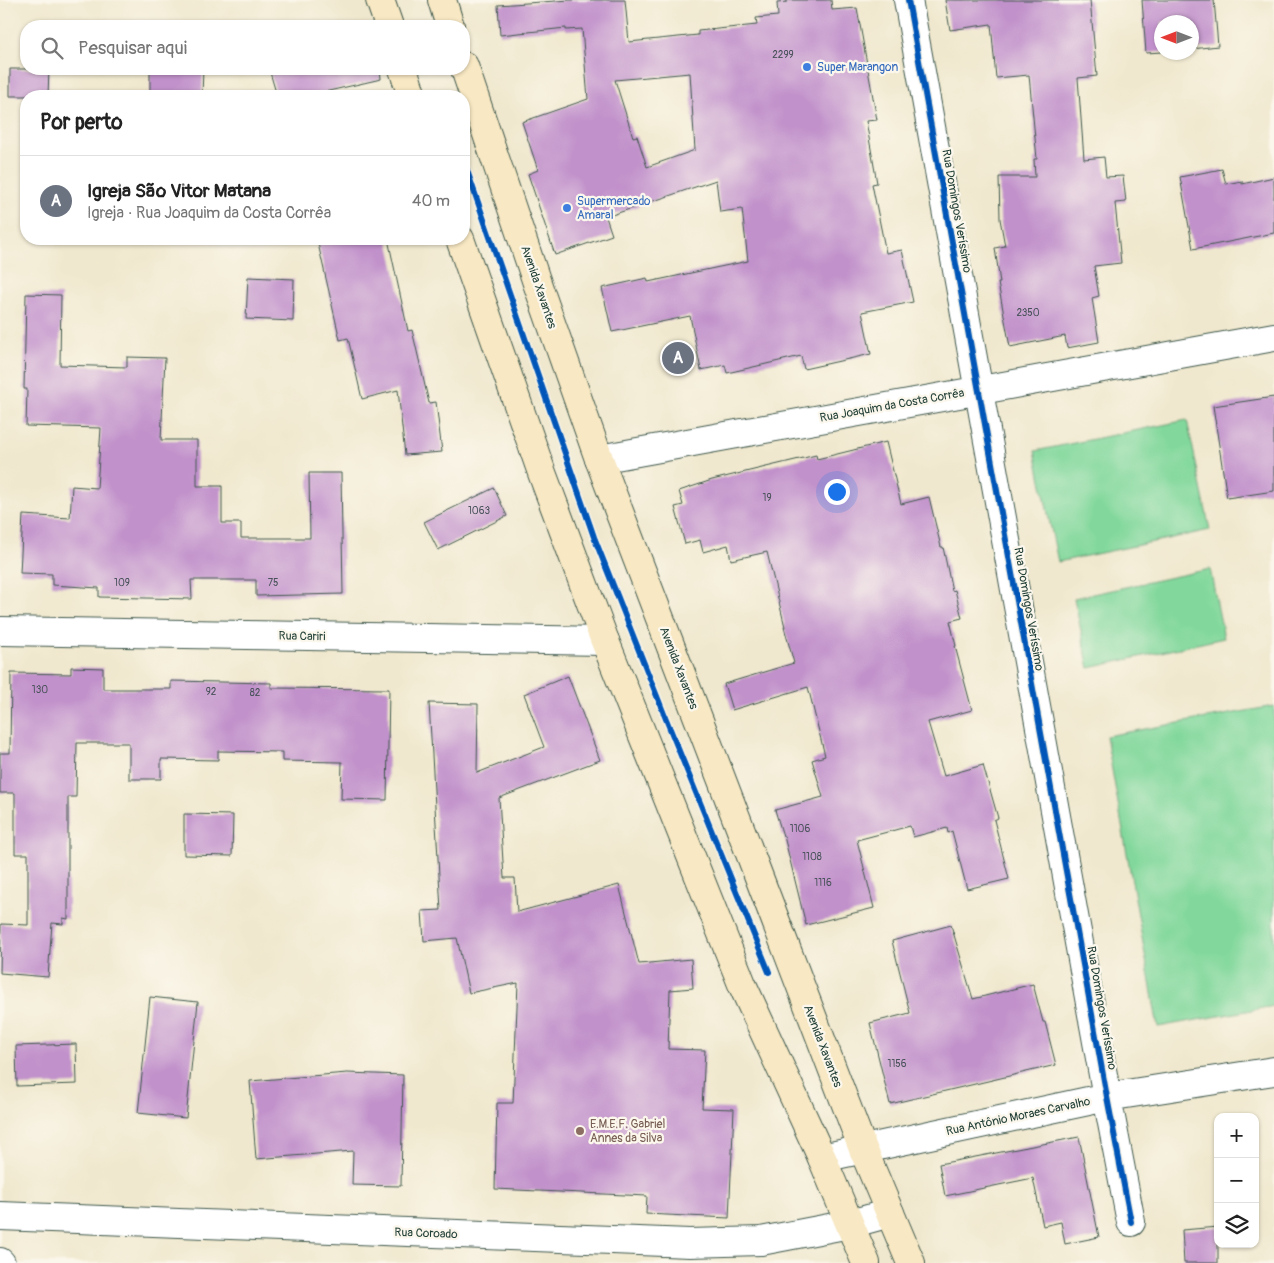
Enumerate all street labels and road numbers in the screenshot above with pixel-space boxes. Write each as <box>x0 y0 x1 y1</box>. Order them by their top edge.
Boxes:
street label: Rua Domingos Veríssimo <box>938 148 975 275</box>
street label: Avenida Xavantes <box>517 244 560 331</box>
street label: Rua Joaquim da Costa Corrêa <box>819 385 966 426</box>
street label: Rua Domingos Veríssimo <box>1010 546 1047 673</box>
street label: Avenida Xavantes <box>656 625 701 712</box>
street label: Rua Cariri <box>278 629 326 644</box>
street label: Rua Domingos Veríssimo <box>1083 945 1120 1072</box>
street label: Avenida Xavantes <box>800 1003 845 1090</box>
street label: Rua Antônio Moraes Carvalho <box>945 1094 1092 1139</box>
street label: Rua Coroado <box>394 1225 458 1242</box>

